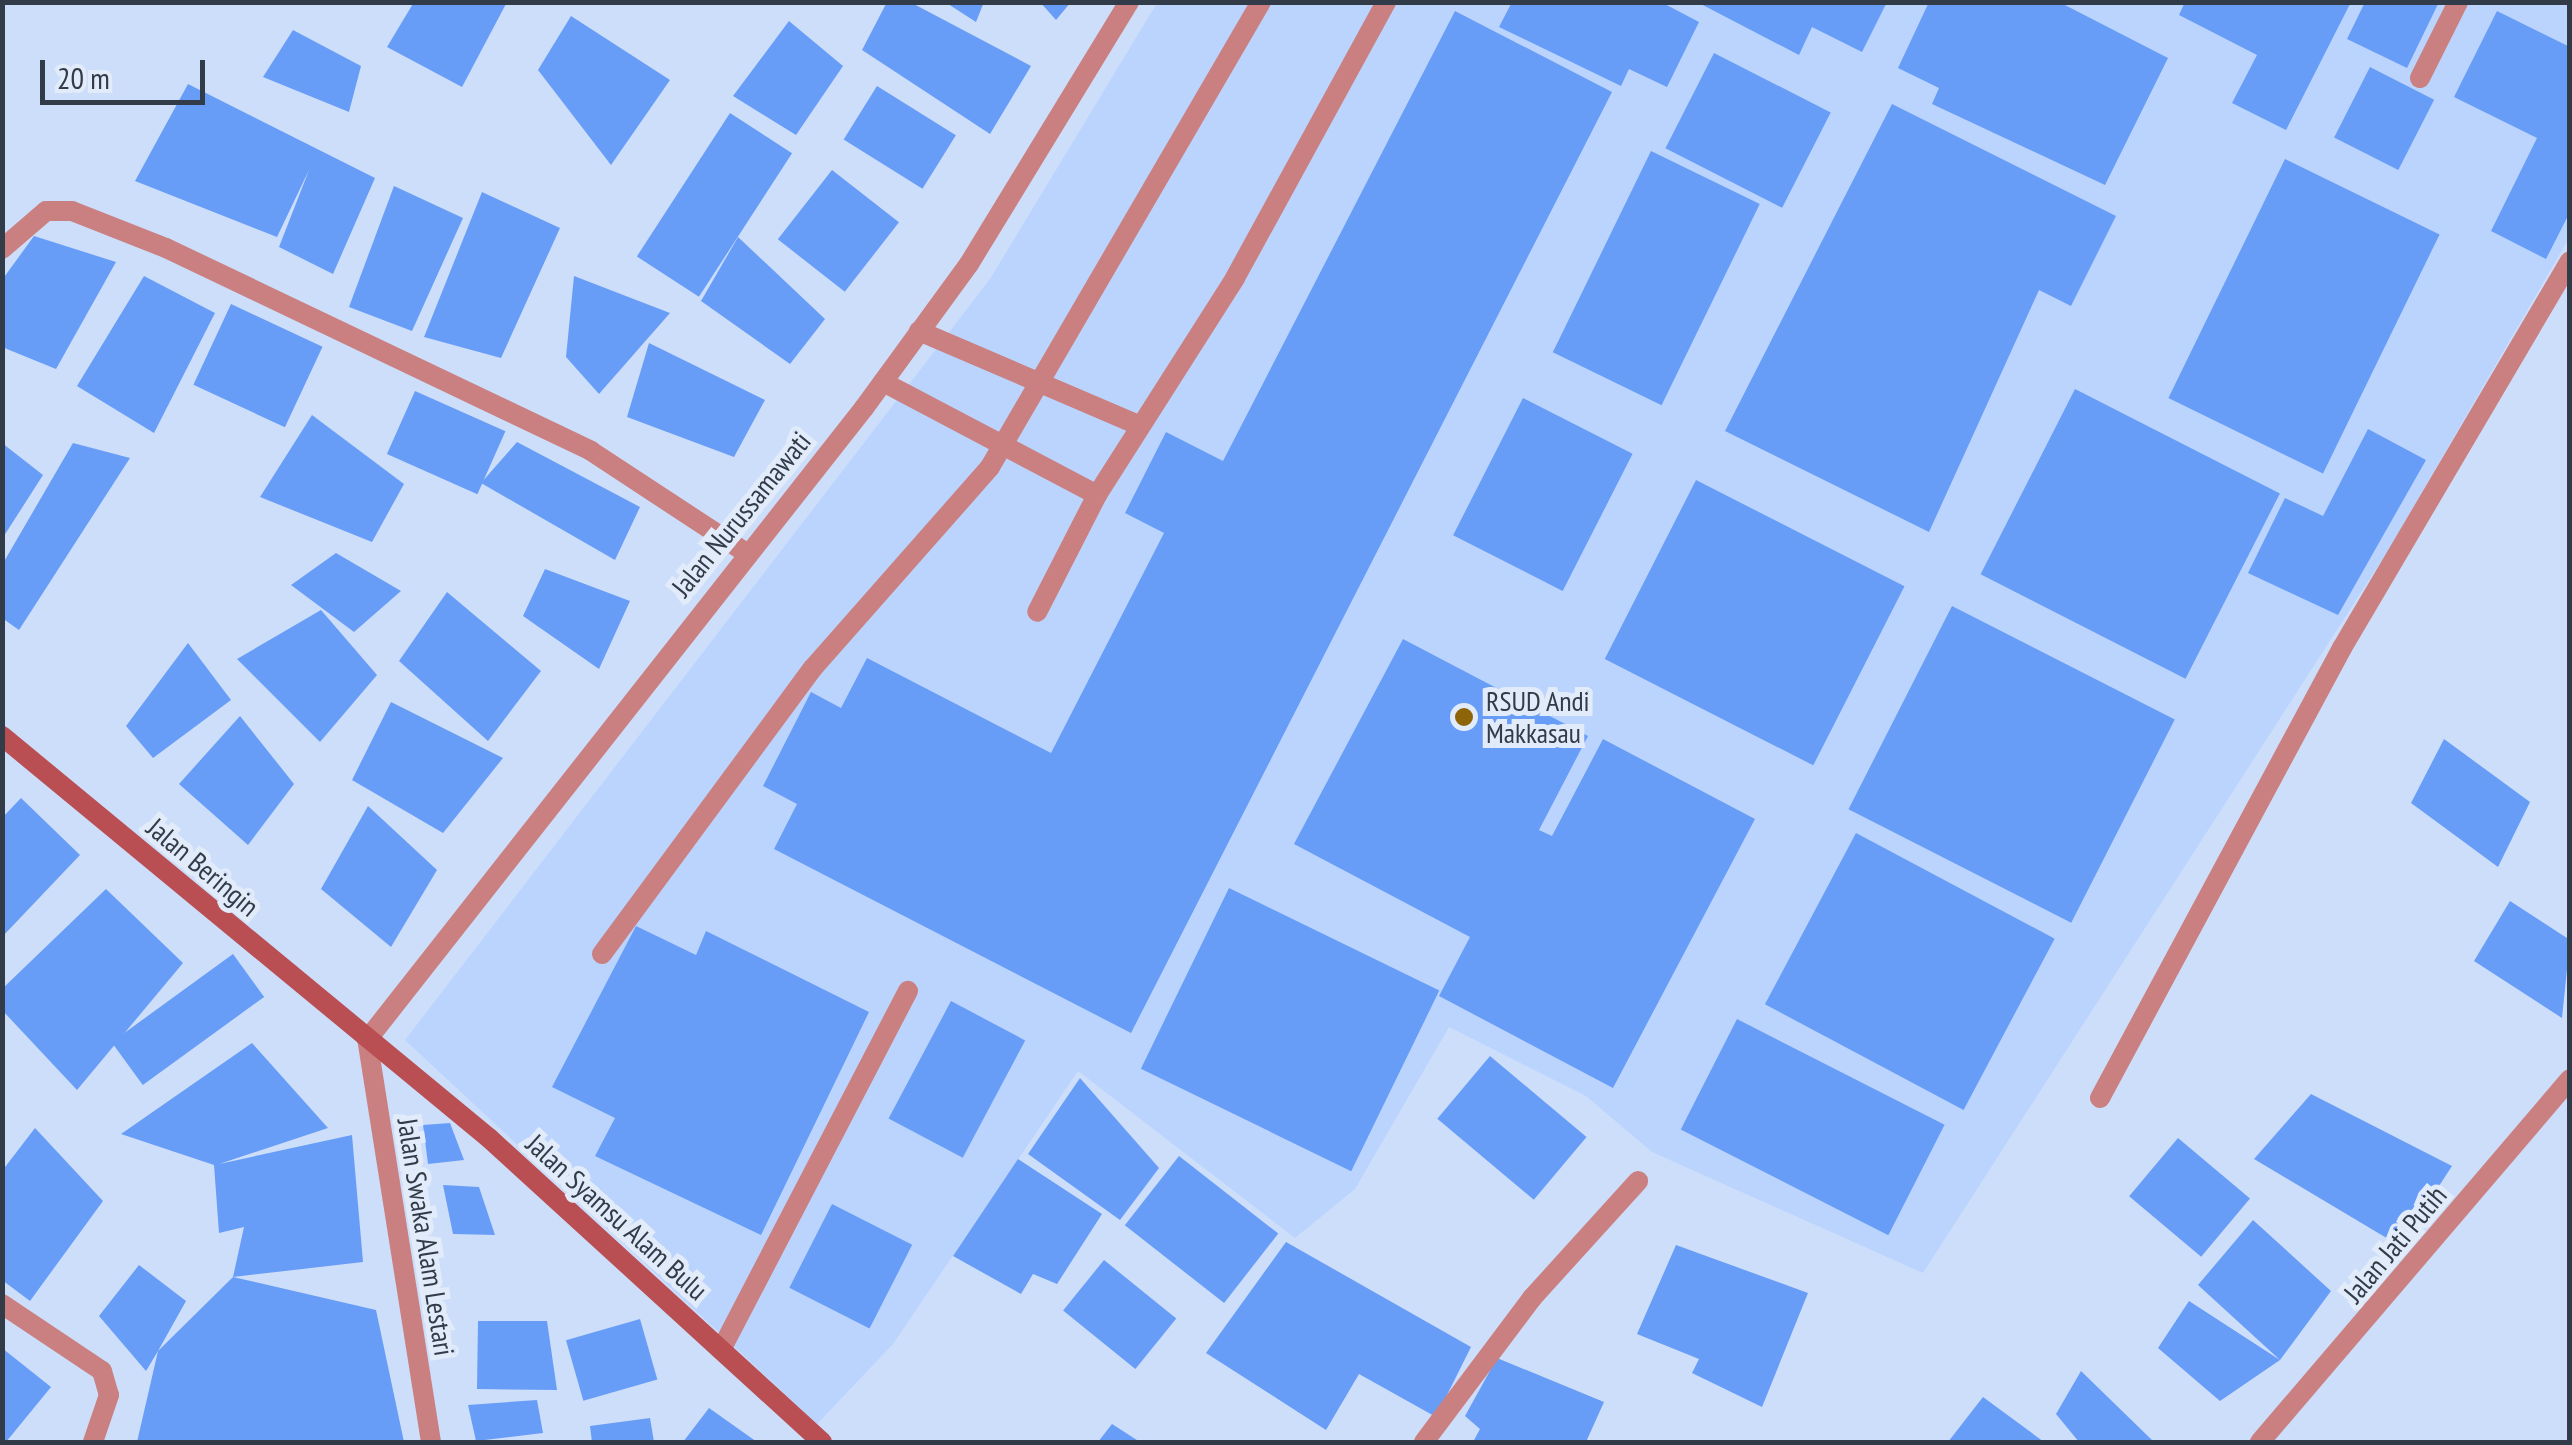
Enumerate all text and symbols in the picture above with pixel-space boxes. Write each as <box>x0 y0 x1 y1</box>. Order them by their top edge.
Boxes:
scale bar <box>45 40 210 102</box>
text: 20 m <box>57 58 110 97</box>
street label: Jalan Nurussamawati <box>664 425 818 603</box>
place label: RSUD Andi Makkasau <box>1486 684 1590 750</box>
marker: RSUD Andi Makkasau <box>1451 704 1477 730</box>
street label: Jalan Beringin <box>140 811 266 923</box>
street label: Jalan Swaka Alam Lestari <box>391 1115 461 1359</box>
street label: Jalan Syamsu Alam Bulu <box>519 1127 715 1307</box>
street label: Jalan Jati Putih <box>2337 1179 2453 1309</box>

